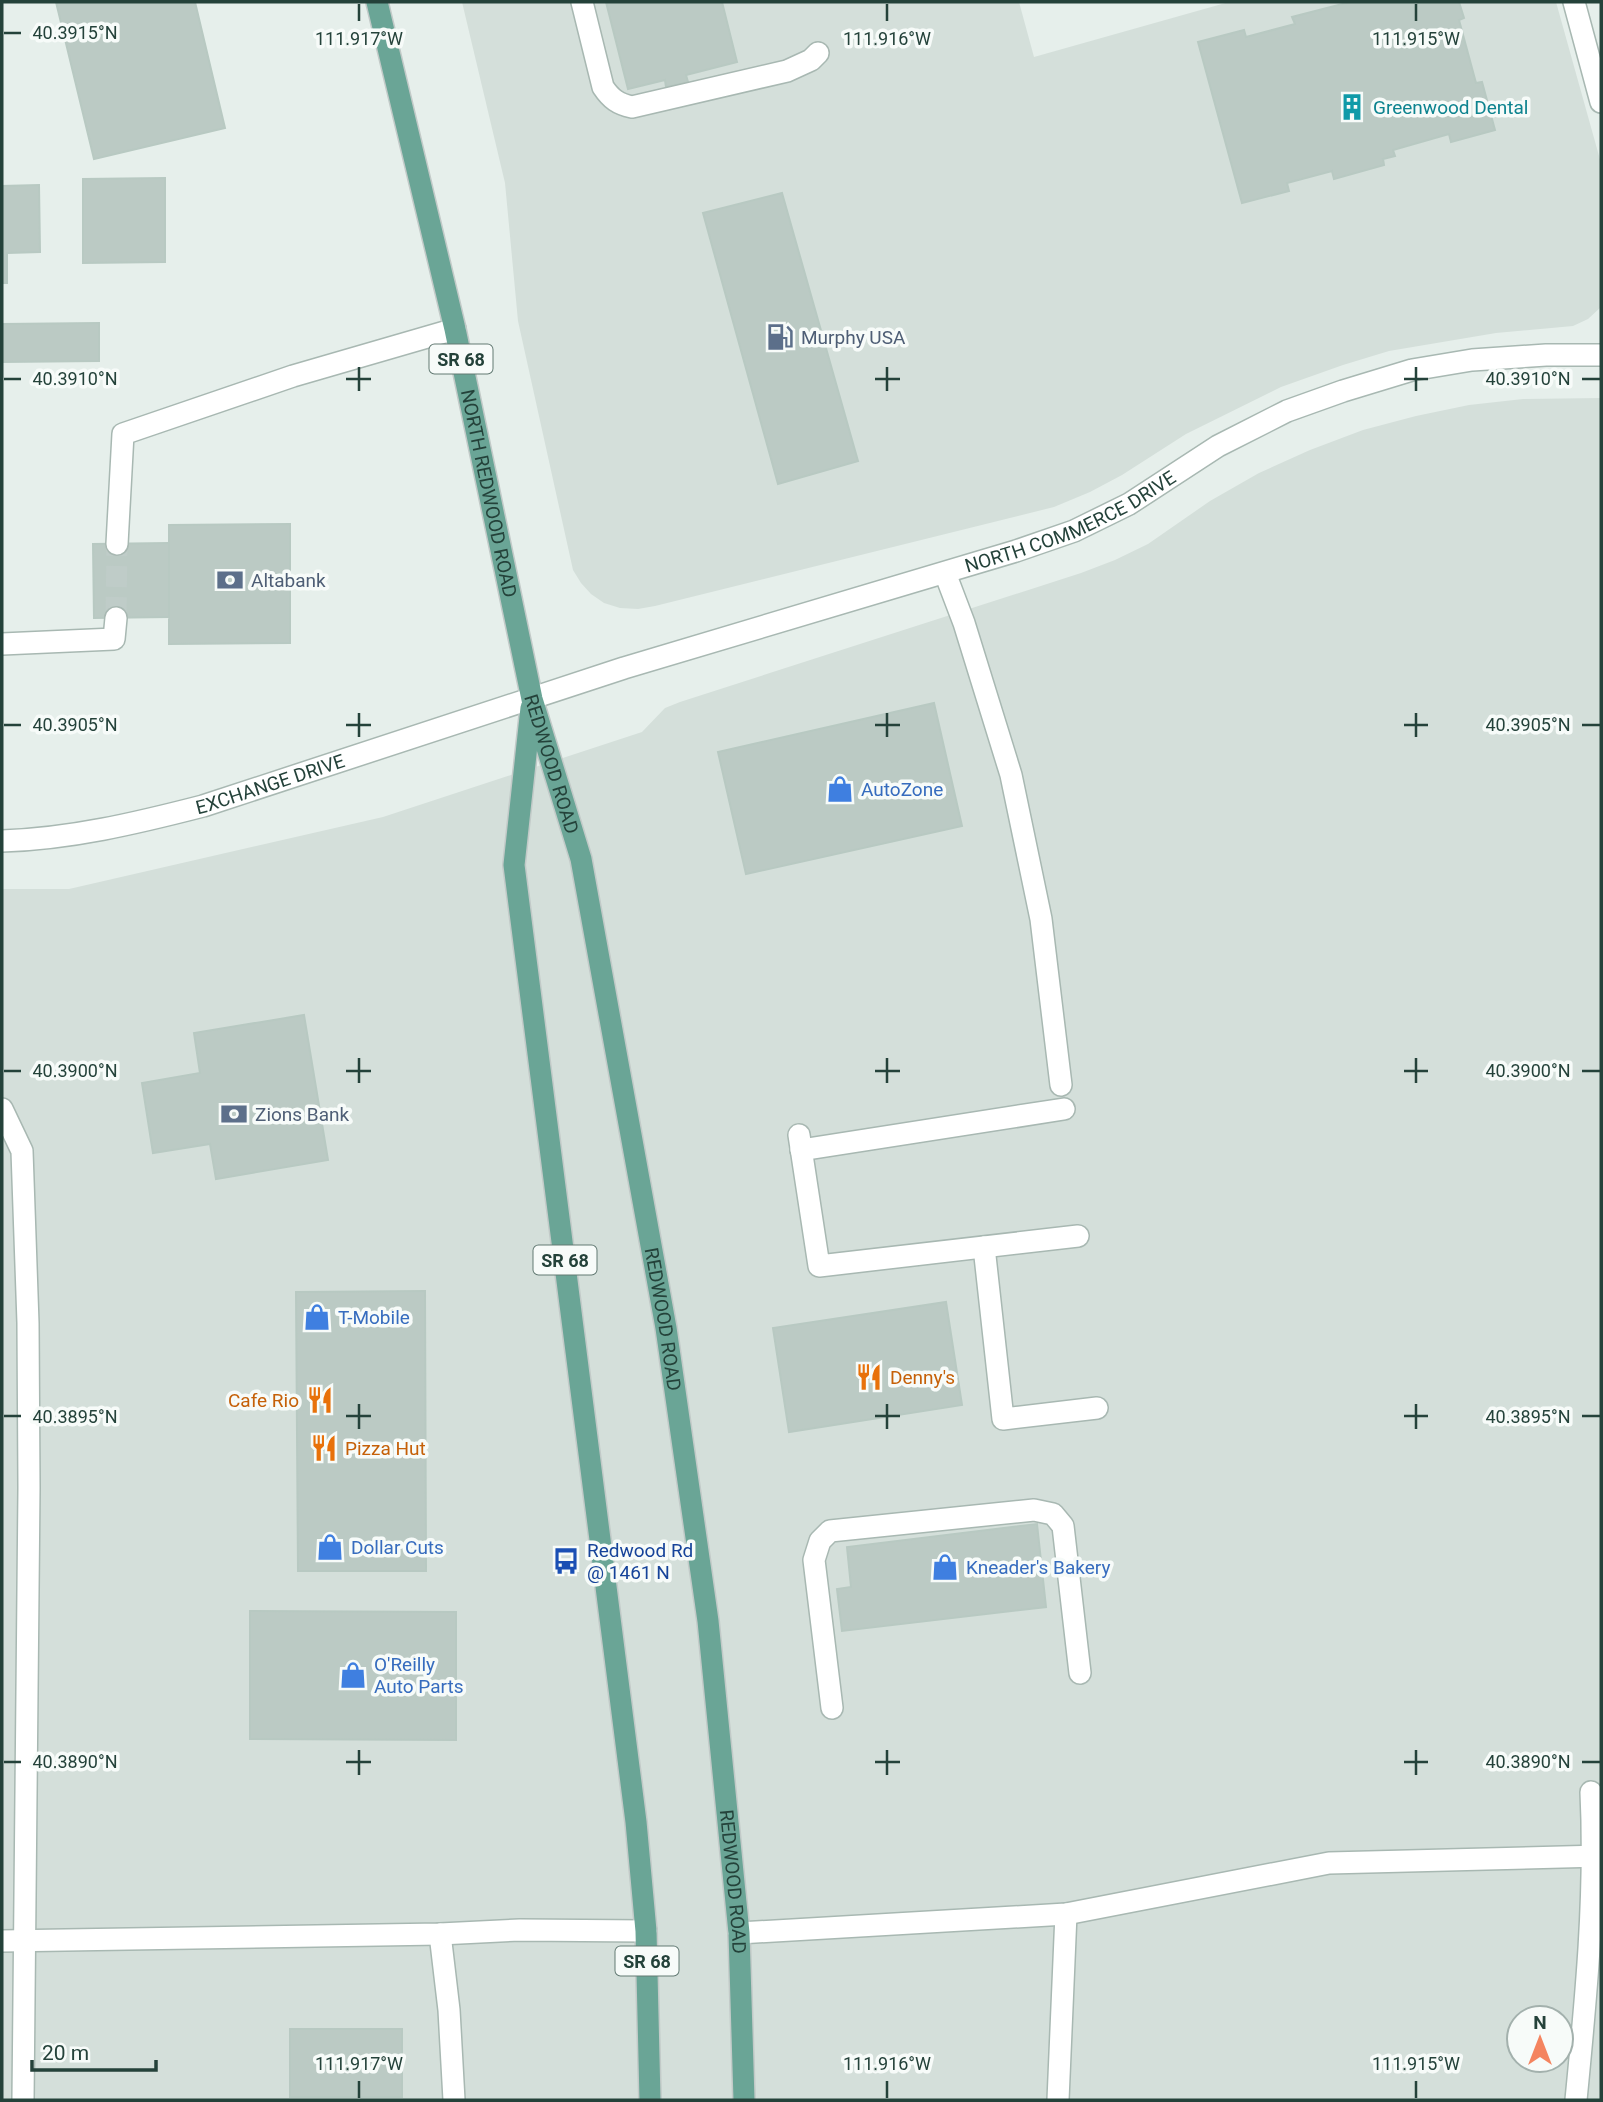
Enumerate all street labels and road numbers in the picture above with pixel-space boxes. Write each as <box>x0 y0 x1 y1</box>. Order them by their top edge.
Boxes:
road number: SR 68 <box>430 344 492 374</box>
street label: NORTH REDWOOD ROAD <box>456 387 522 599</box>
street label: NORTH COMMERCE DRIVE <box>962 465 1180 577</box>
street label: REDWOOD ROAD <box>520 691 584 836</box>
street label: EXCHANGE DRIVE <box>193 749 348 819</box>
road number: SR 68 <box>534 1246 596 1274</box>
street label: REDWOOD ROAD <box>640 1246 686 1392</box>
street label: REDWOOD ROAD <box>715 1809 751 1954</box>
road number: SR 68 <box>616 1947 678 1976</box>

